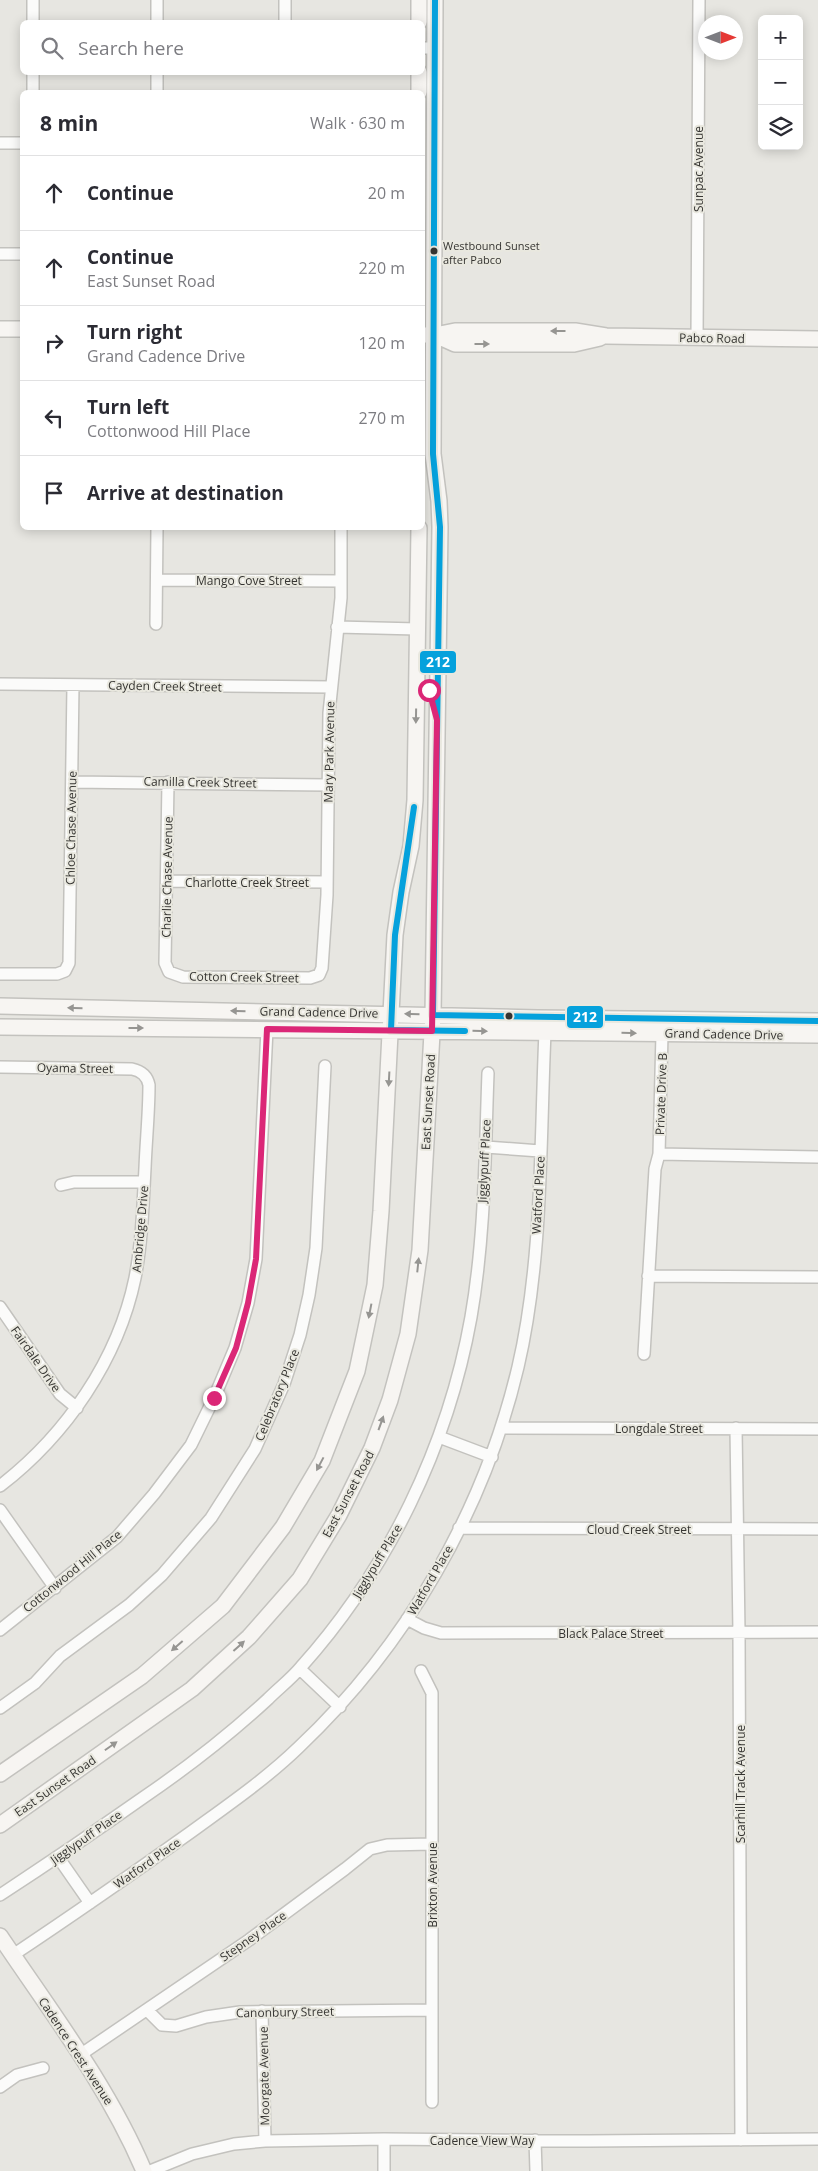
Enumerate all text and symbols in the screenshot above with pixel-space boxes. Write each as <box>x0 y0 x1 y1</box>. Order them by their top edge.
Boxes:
north arrow <box>698 15 743 60</box>
map controls <box>758 15 803 150</box>
button: + <box>758 15 803 60</box>
search box <box>20 20 425 75</box>
icon: search <box>38 34 66 62</box>
text: Search here <box>78 35 184 61</box>
button: − <box>758 60 803 105</box>
button: layers <box>758 105 803 150</box>
text: 8 min <box>40 109 98 137</box>
text: Walk · 630 m <box>310 112 405 134</box>
street label: Sunpac Avenue <box>690 126 707 212</box>
icon: ahead <box>40 179 68 207</box>
text: Continue <box>87 180 174 206</box>
text: 20 m <box>368 182 405 204</box>
place label: Westbound Sunset after Pabco <box>443 238 540 267</box>
text: Continue <box>87 244 174 270</box>
marker: Westbound Sunset after Pabco <box>429 246 439 256</box>
icon: ahead <box>40 254 68 282</box>
text: 220 m <box>359 257 405 279</box>
text: East Sunset Road <box>87 270 215 292</box>
text: Turn right <box>87 319 182 345</box>
one-way arrow <box>550 327 566 335</box>
icon: right <box>40 329 68 357</box>
street label: Pabco Road <box>679 329 745 347</box>
text: 120 m <box>359 332 405 354</box>
one-way arrow <box>474 340 490 348</box>
text: Grand Cadence Drive <box>87 345 245 367</box>
text: Turn left <box>87 394 169 420</box>
icon: left <box>40 404 68 432</box>
text: 270 m <box>359 407 405 429</box>
text: Cottonwood Hill Place <box>87 420 250 442</box>
icon: arrive <box>40 479 68 507</box>
text: Arrive at destination <box>87 480 284 506</box>
street label: Mango Cove Street <box>196 572 302 589</box>
line badge: 212 <box>419 650 457 674</box>
text: 212 <box>426 652 450 671</box>
street label: Cayden Creek Street <box>108 677 222 695</box>
route start <box>418 679 441 702</box>
street label: Mary Park Avenue <box>320 701 338 803</box>
one-way arrow <box>412 708 420 724</box>
street label: Chloe Chase Avenue <box>62 771 80 885</box>
street label: Camilla Creek Street <box>143 773 257 791</box>
street label: Charlie Chase Avenue <box>157 816 177 938</box>
street label: Charlotte Creek Street <box>185 874 309 891</box>
street label: Cotton Creek Street <box>189 968 299 986</box>
street label: Grand Cadence Drive <box>259 1002 379 1022</box>
one-way arrow <box>67 1004 83 1012</box>
line badge: 212 <box>566 1005 604 1029</box>
one-way arrow <box>229 1006 245 1014</box>
text: 212 <box>573 1007 597 1026</box>
one-way arrow <box>404 1010 420 1018</box>
unlabelled marker <box>504 1011 514 1021</box>
one-way arrow <box>128 1024 144 1032</box>
street label: Grand Cadence Drive <box>664 1024 784 1044</box>
one-way arrow <box>473 1028 489 1036</box>
one-way arrow <box>621 1029 637 1037</box>
street label: Private Drive B <box>651 1052 671 1135</box>
street label: East Sunset Road <box>417 1054 439 1150</box>
street label: Oyama Street <box>37 1059 113 1077</box>
one-way arrow <box>384 1071 392 1087</box>
street label: Jigglypuff Place <box>473 1119 495 1204</box>
street label: Watford Place <box>527 1155 549 1234</box>
street label: Ambridge Drive <box>128 1185 152 1273</box>
one-way arrow <box>414 1257 422 1273</box>
one-way arrow <box>366 1303 374 1319</box>
street label: Fairdale Drive <box>7 1323 65 1396</box>
street label: Celebratory Place <box>251 1346 303 1444</box>
route end <box>203 1387 226 1410</box>
one-way arrow <box>377 1415 385 1430</box>
street label: Longdale Street <box>615 1420 703 1437</box>
street label: East Sunset Road <box>318 1448 378 1540</box>
one-way arrow <box>315 1458 324 1471</box>
street label: Jigglypuff Place <box>348 1521 406 1602</box>
street label: Cloud Creek Street <box>587 1521 691 1538</box>
street label: Cottonwood Hill Place <box>19 1526 125 1616</box>
street label: Watford Place <box>403 1542 457 1618</box>
street label: Black Palace Street <box>558 1625 664 1642</box>
one-way arrow <box>172 1640 184 1652</box>
one-way arrow <box>232 1640 244 1652</box>
street label: Scarhill Track Avenue <box>732 1724 749 1843</box>
one-way arrow <box>104 1741 117 1752</box>
street label: East Sunset Road <box>11 1751 99 1821</box>
street label: Jigglypuff Place <box>46 1806 125 1869</box>
street label: Watford Place <box>110 1834 184 1892</box>
street label: Brixton Avenue <box>424 1842 441 1928</box>
street label: Stepney Place <box>216 1907 290 1965</box>
street label: Cadence Crest Avenue <box>35 1994 117 2108</box>
street label: Canonbury Street <box>236 2003 334 2021</box>
street label: Moorgate Avenue <box>255 2026 273 2126</box>
street label: Cadence View Way <box>430 2132 535 2149</box>

